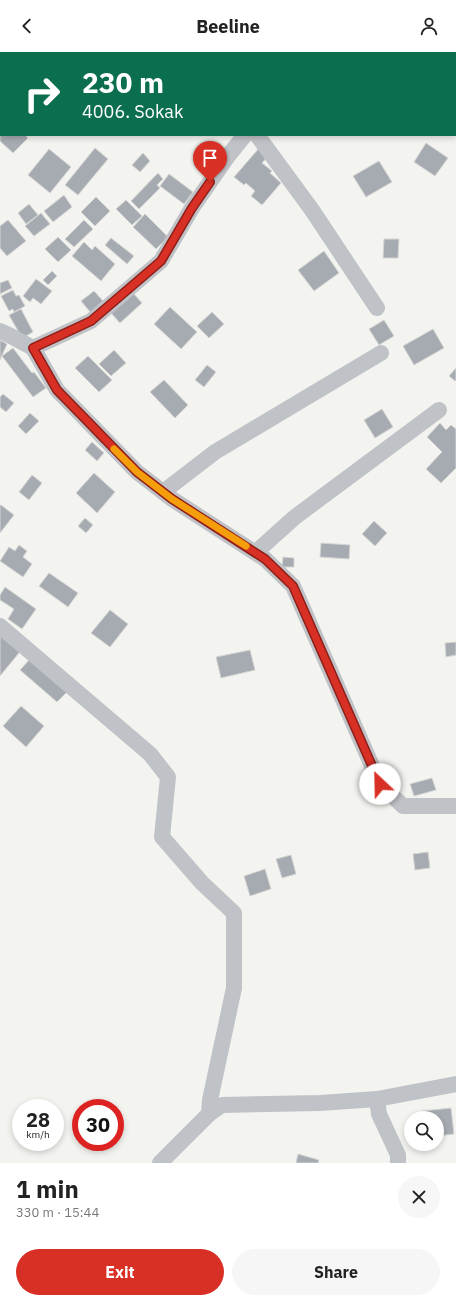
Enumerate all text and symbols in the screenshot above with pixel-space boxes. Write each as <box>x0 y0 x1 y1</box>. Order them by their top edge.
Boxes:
icon: back <box>16 15 38 37</box>
text: Beeline <box>196 15 260 38</box>
icon: person <box>418 15 440 37</box>
text: 230 m <box>82 64 164 101</box>
icon: right <box>16 68 68 120</box>
text: 4006. Sokak <box>82 100 183 123</box>
pin <box>193 141 227 182</box>
icon: arrive <box>199 147 221 169</box>
position arrow <box>359 763 401 805</box>
speed limit sign: 30 <box>72 1099 124 1151</box>
text: 28 <box>26 1106 50 1133</box>
map controls <box>404 1111 444 1151</box>
button: search <box>404 1111 444 1151</box>
text: km/h <box>26 1128 50 1141</box>
text: 1 min <box>16 1173 79 1205</box>
button: close <box>398 1176 440 1218</box>
text: 330 m · 15:44 <box>16 1204 99 1221</box>
button: Exit <box>16 1249 224 1295</box>
button: Share <box>232 1249 440 1295</box>

